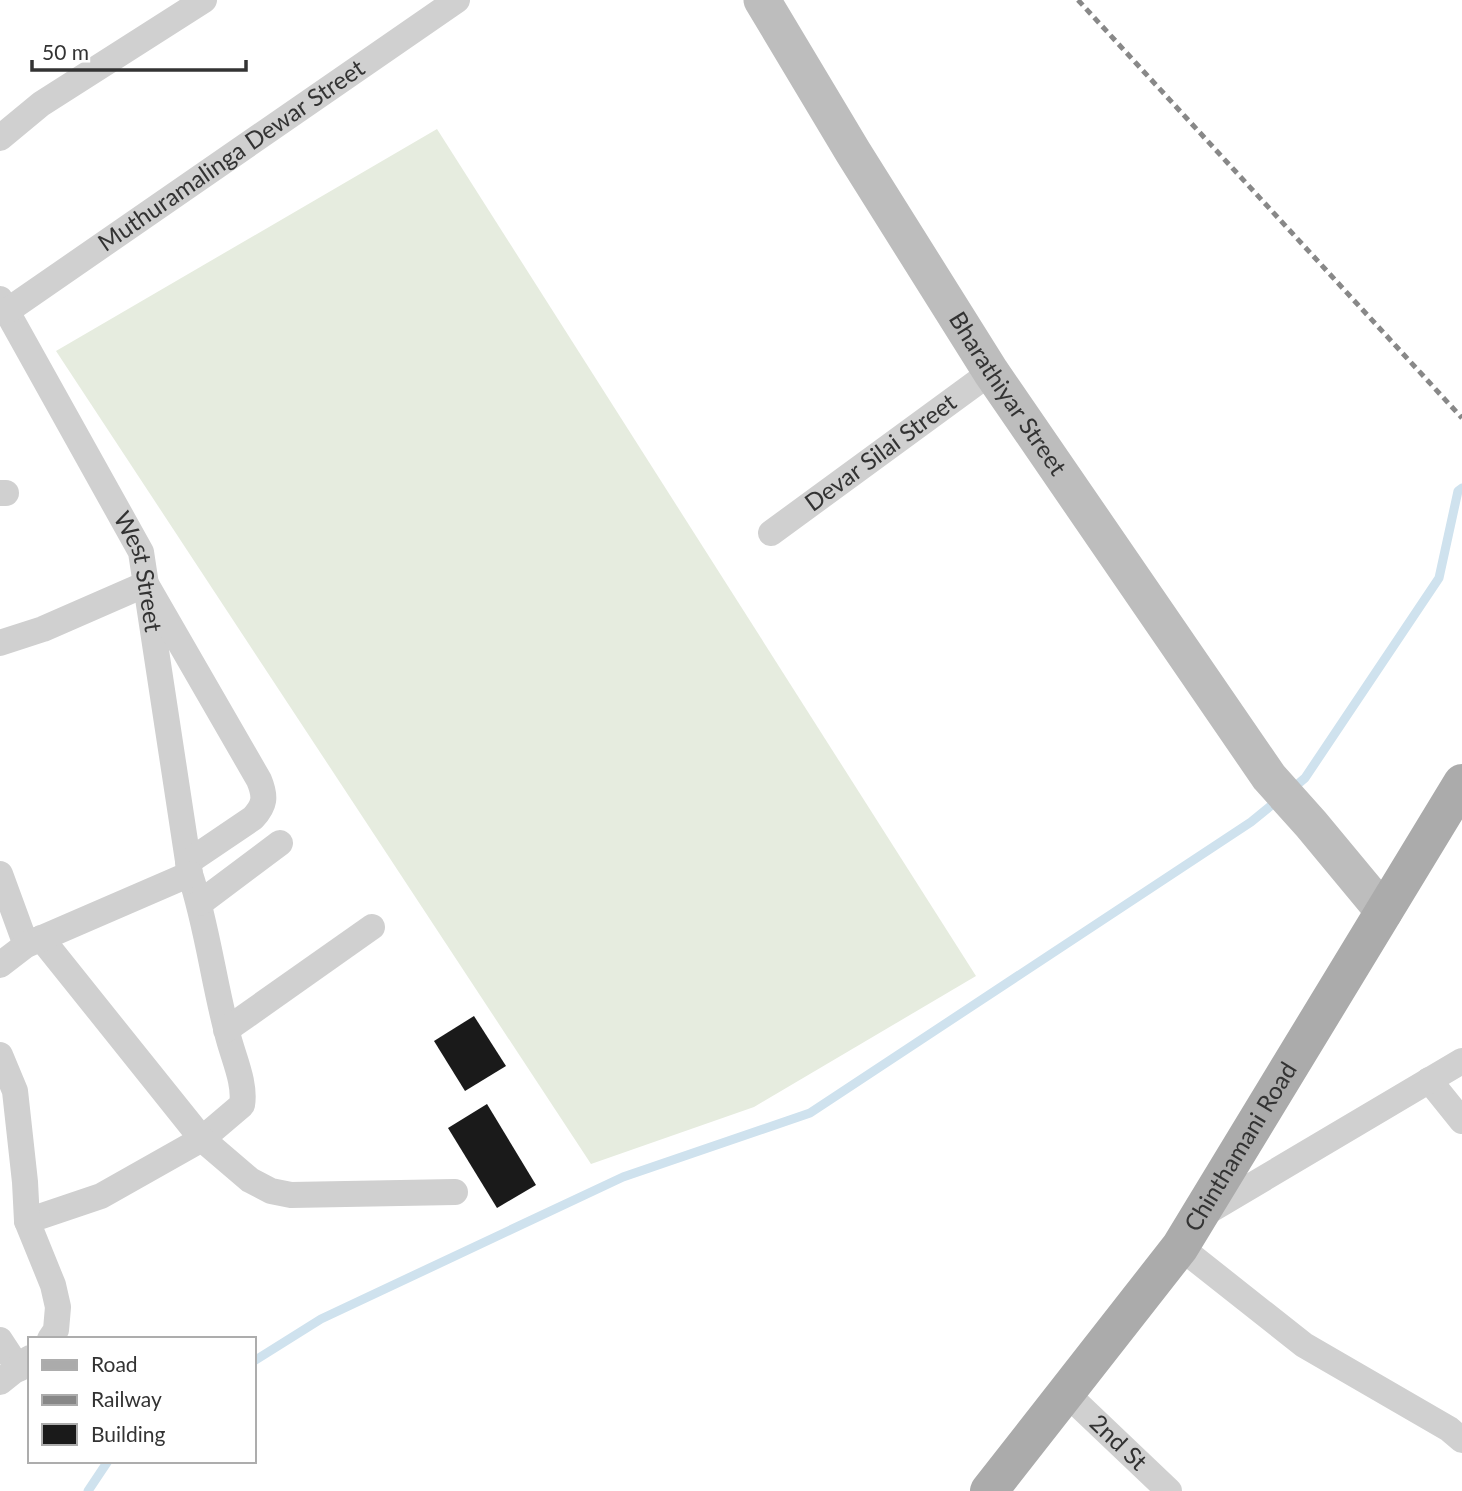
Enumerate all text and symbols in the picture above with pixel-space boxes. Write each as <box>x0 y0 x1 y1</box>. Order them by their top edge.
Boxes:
scale bar <box>32 28 245 72</box>
text: 50 m <box>42 39 89 64</box>
street label: Muthuramalinga Dewar Street <box>92 52 370 257</box>
street label: Bharathiyar Street <box>944 306 1074 481</box>
street label: Devar Silai Street <box>799 386 962 516</box>
street label: West Street <box>108 506 169 634</box>
street label: Chinthamani Road <box>1177 1056 1302 1236</box>
legend <box>28 1337 256 1463</box>
text: Road <box>91 1351 138 1376</box>
text: Railway <box>91 1386 162 1411</box>
street label: 2nd St <box>1085 1408 1154 1476</box>
text: Building <box>91 1421 166 1446</box>

